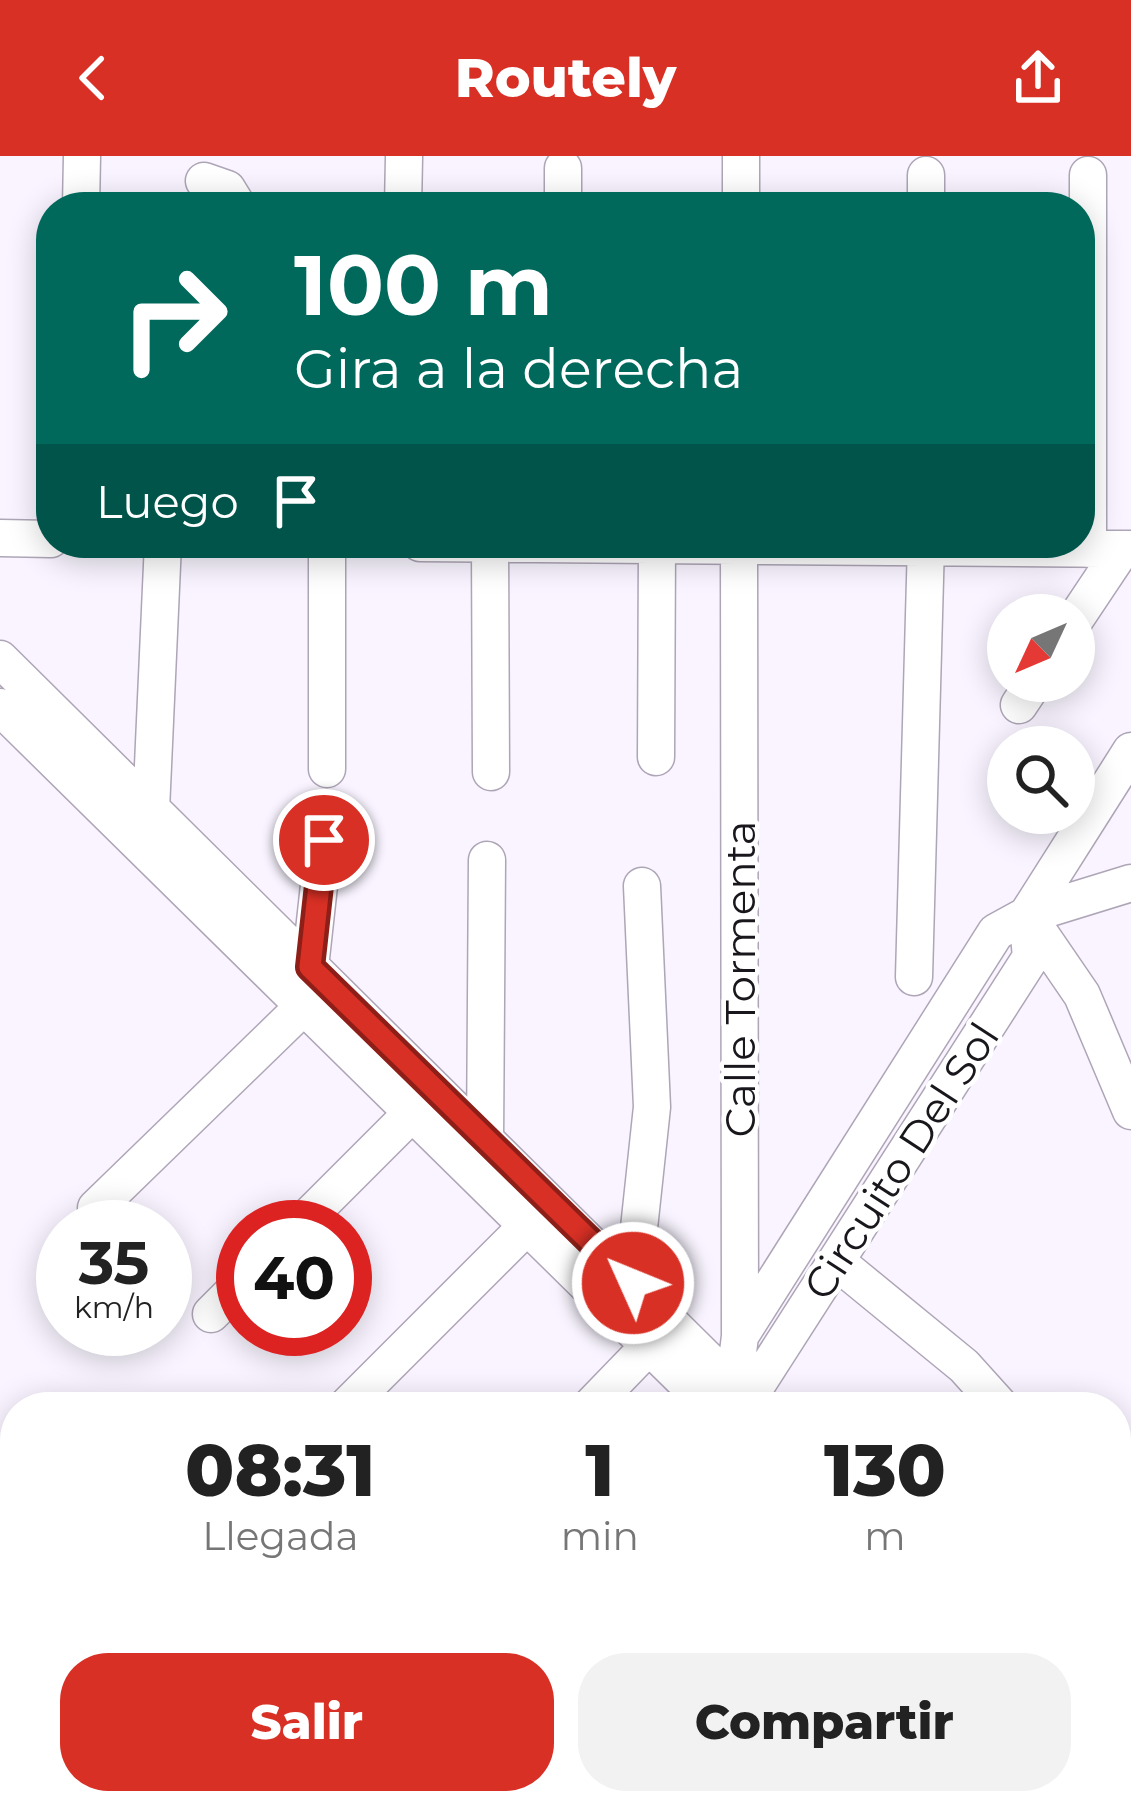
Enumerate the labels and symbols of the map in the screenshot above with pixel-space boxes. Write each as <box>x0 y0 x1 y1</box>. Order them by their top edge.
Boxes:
north arrow <box>987 594 1095 702</box>
pin <box>273 789 375 891</box>
street label: Calle Tormenta <box>714 820 766 1138</box>
street label: Circuito Del Sol <box>792 1013 1010 1309</box>
speed limit sign: 40 <box>216 1200 372 1356</box>
position arrow <box>570 1220 696 1346</box>

